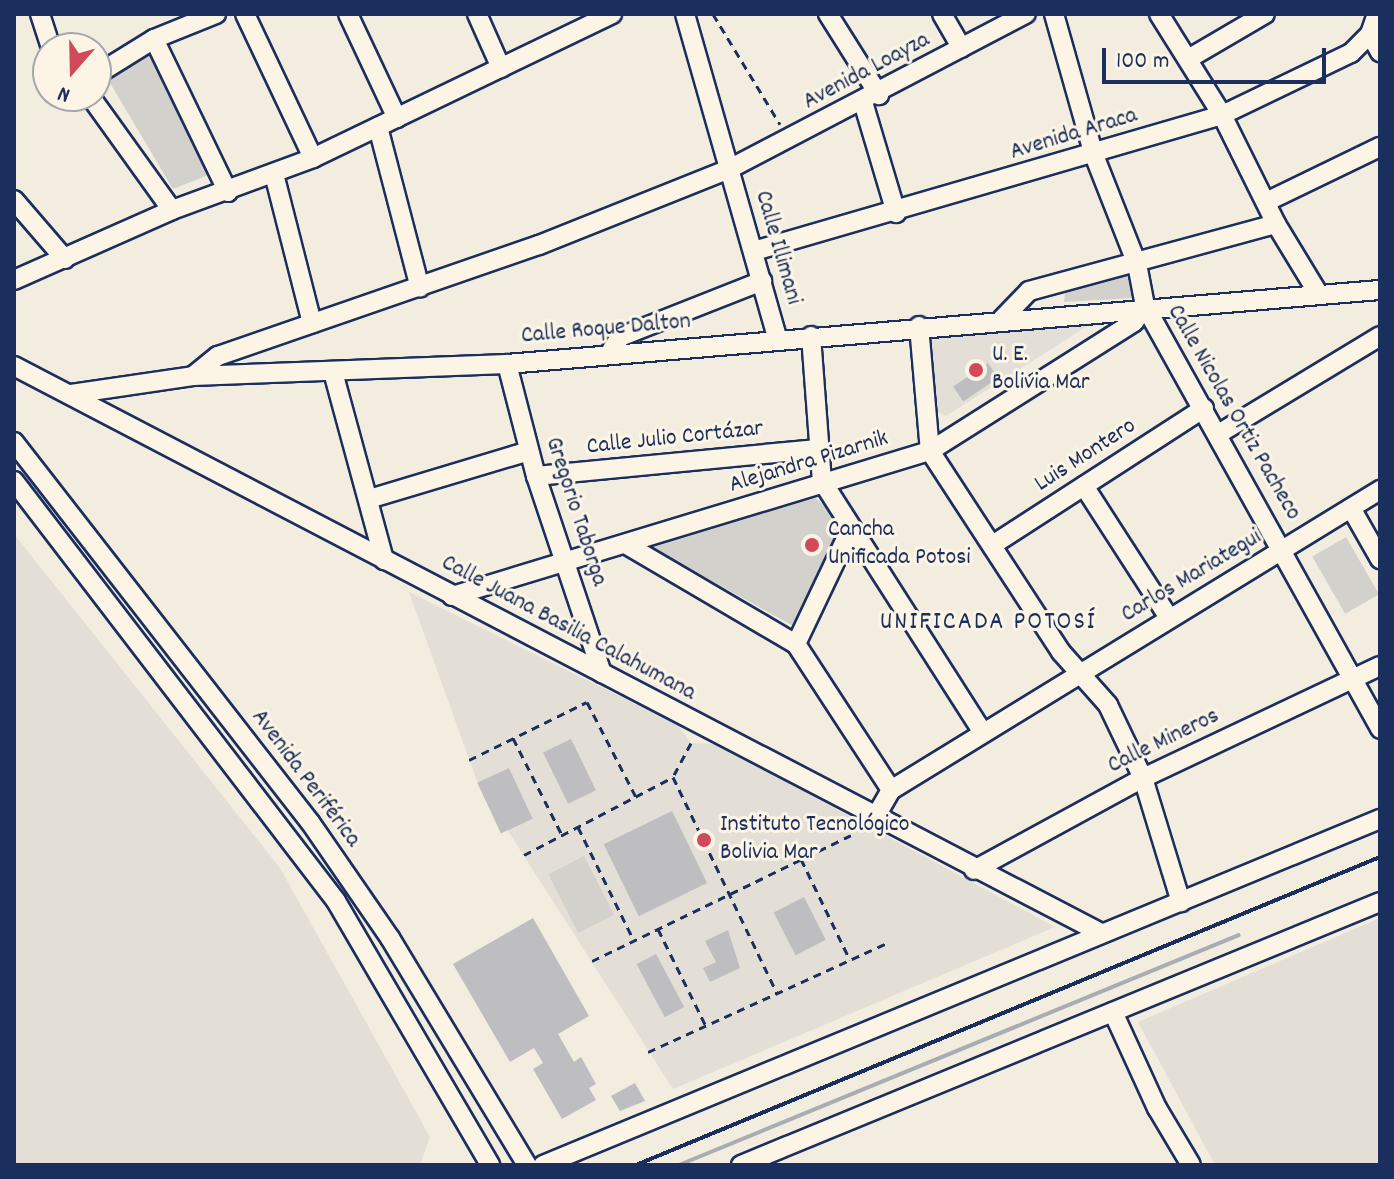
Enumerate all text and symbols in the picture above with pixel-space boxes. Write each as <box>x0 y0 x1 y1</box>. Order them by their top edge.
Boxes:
street label: Avenida Loayza <box>799 27 935 117</box>
north arrow <box>32 32 112 112</box>
scale bar <box>1106 32 1330 82</box>
text: 100 m <box>1116 45 1169 79</box>
text: N <box>54 77 75 110</box>
street label: Avenida Araca <box>1007 102 1141 168</box>
street label: Calle Illimani <box>747 188 807 308</box>
street label: Calle Nicolas Ortiz Pacheco <box>1160 300 1306 526</box>
street label: Calle Roque Dalton <box>520 308 692 352</box>
place label: U. E. Bolivia Mar <box>992 342 1090 398</box>
marker: U. E. Bolivia Mar <box>967 361 985 379</box>
street label: Luis Montero <box>1030 413 1142 499</box>
street label: Calle Julio Cortázar <box>585 415 765 463</box>
street label: Alejandra Pizarnik <box>726 425 892 501</box>
street label: Gregorio Taborga <box>537 434 613 590</box>
place label: Cancha Unificada Potosi <box>828 517 971 573</box>
street label: Carlos Mariategui <box>1117 524 1267 630</box>
marker: Cancha Unificada Potosi <box>803 536 821 554</box>
street label: Calle Juana Basilia Calahumana <box>436 550 700 708</box>
district label: UNIFICADA POTOSÍ <box>880 607 1096 639</box>
street label: Calle Mineros <box>1104 703 1224 781</box>
street label: Avenida Periférica <box>244 704 366 854</box>
place label: Instituto Tecnológico Bolivia Mar <box>720 812 909 868</box>
marker: Instituto Tecnológico Bolivia Mar <box>695 831 713 849</box>

